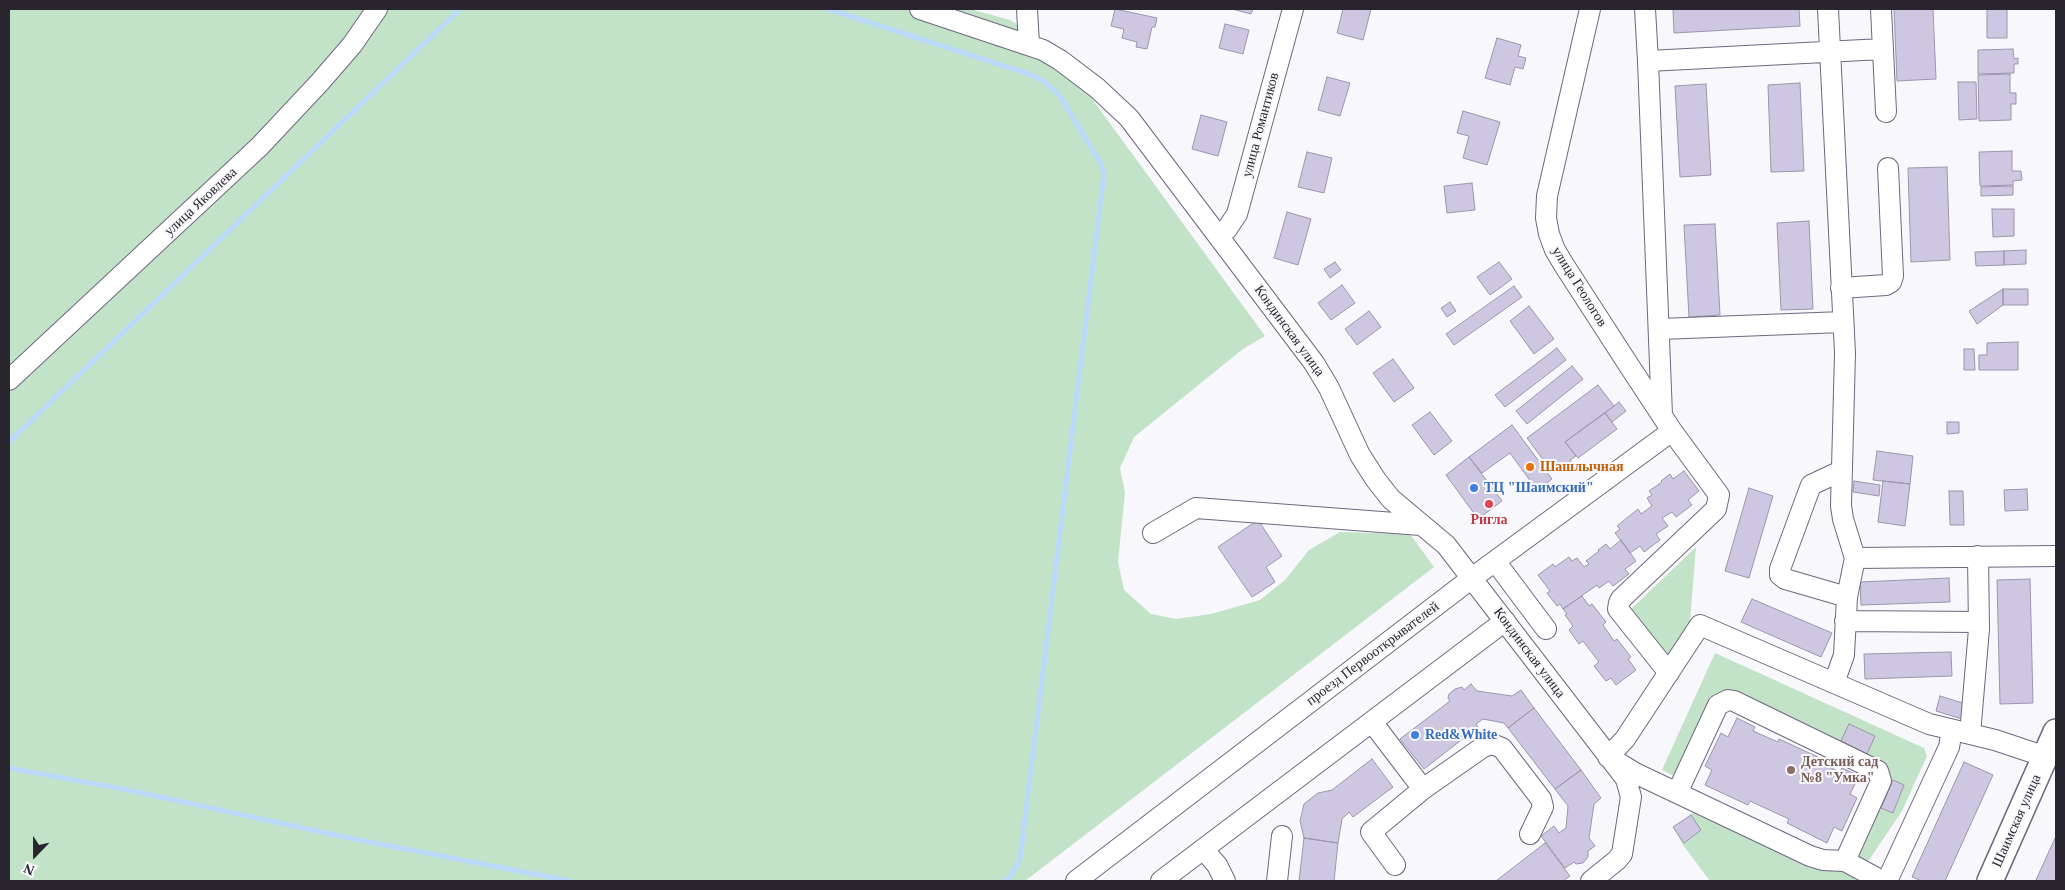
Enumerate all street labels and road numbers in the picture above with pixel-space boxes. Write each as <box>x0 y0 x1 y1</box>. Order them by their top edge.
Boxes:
street label: улица Романтиков <box>1239 71 1283 179</box>
street label: улица Яковлева <box>161 164 241 240</box>
street label: улица Геологов <box>1548 244 1610 330</box>
street label: Кондинская улица <box>1250 282 1328 380</box>
street label: проезд Первооткрывателей <box>1303 598 1443 710</box>
street label: Кондинская улица <box>1490 605 1568 701</box>
street label: Шаимская улица <box>1989 772 2045 870</box>

